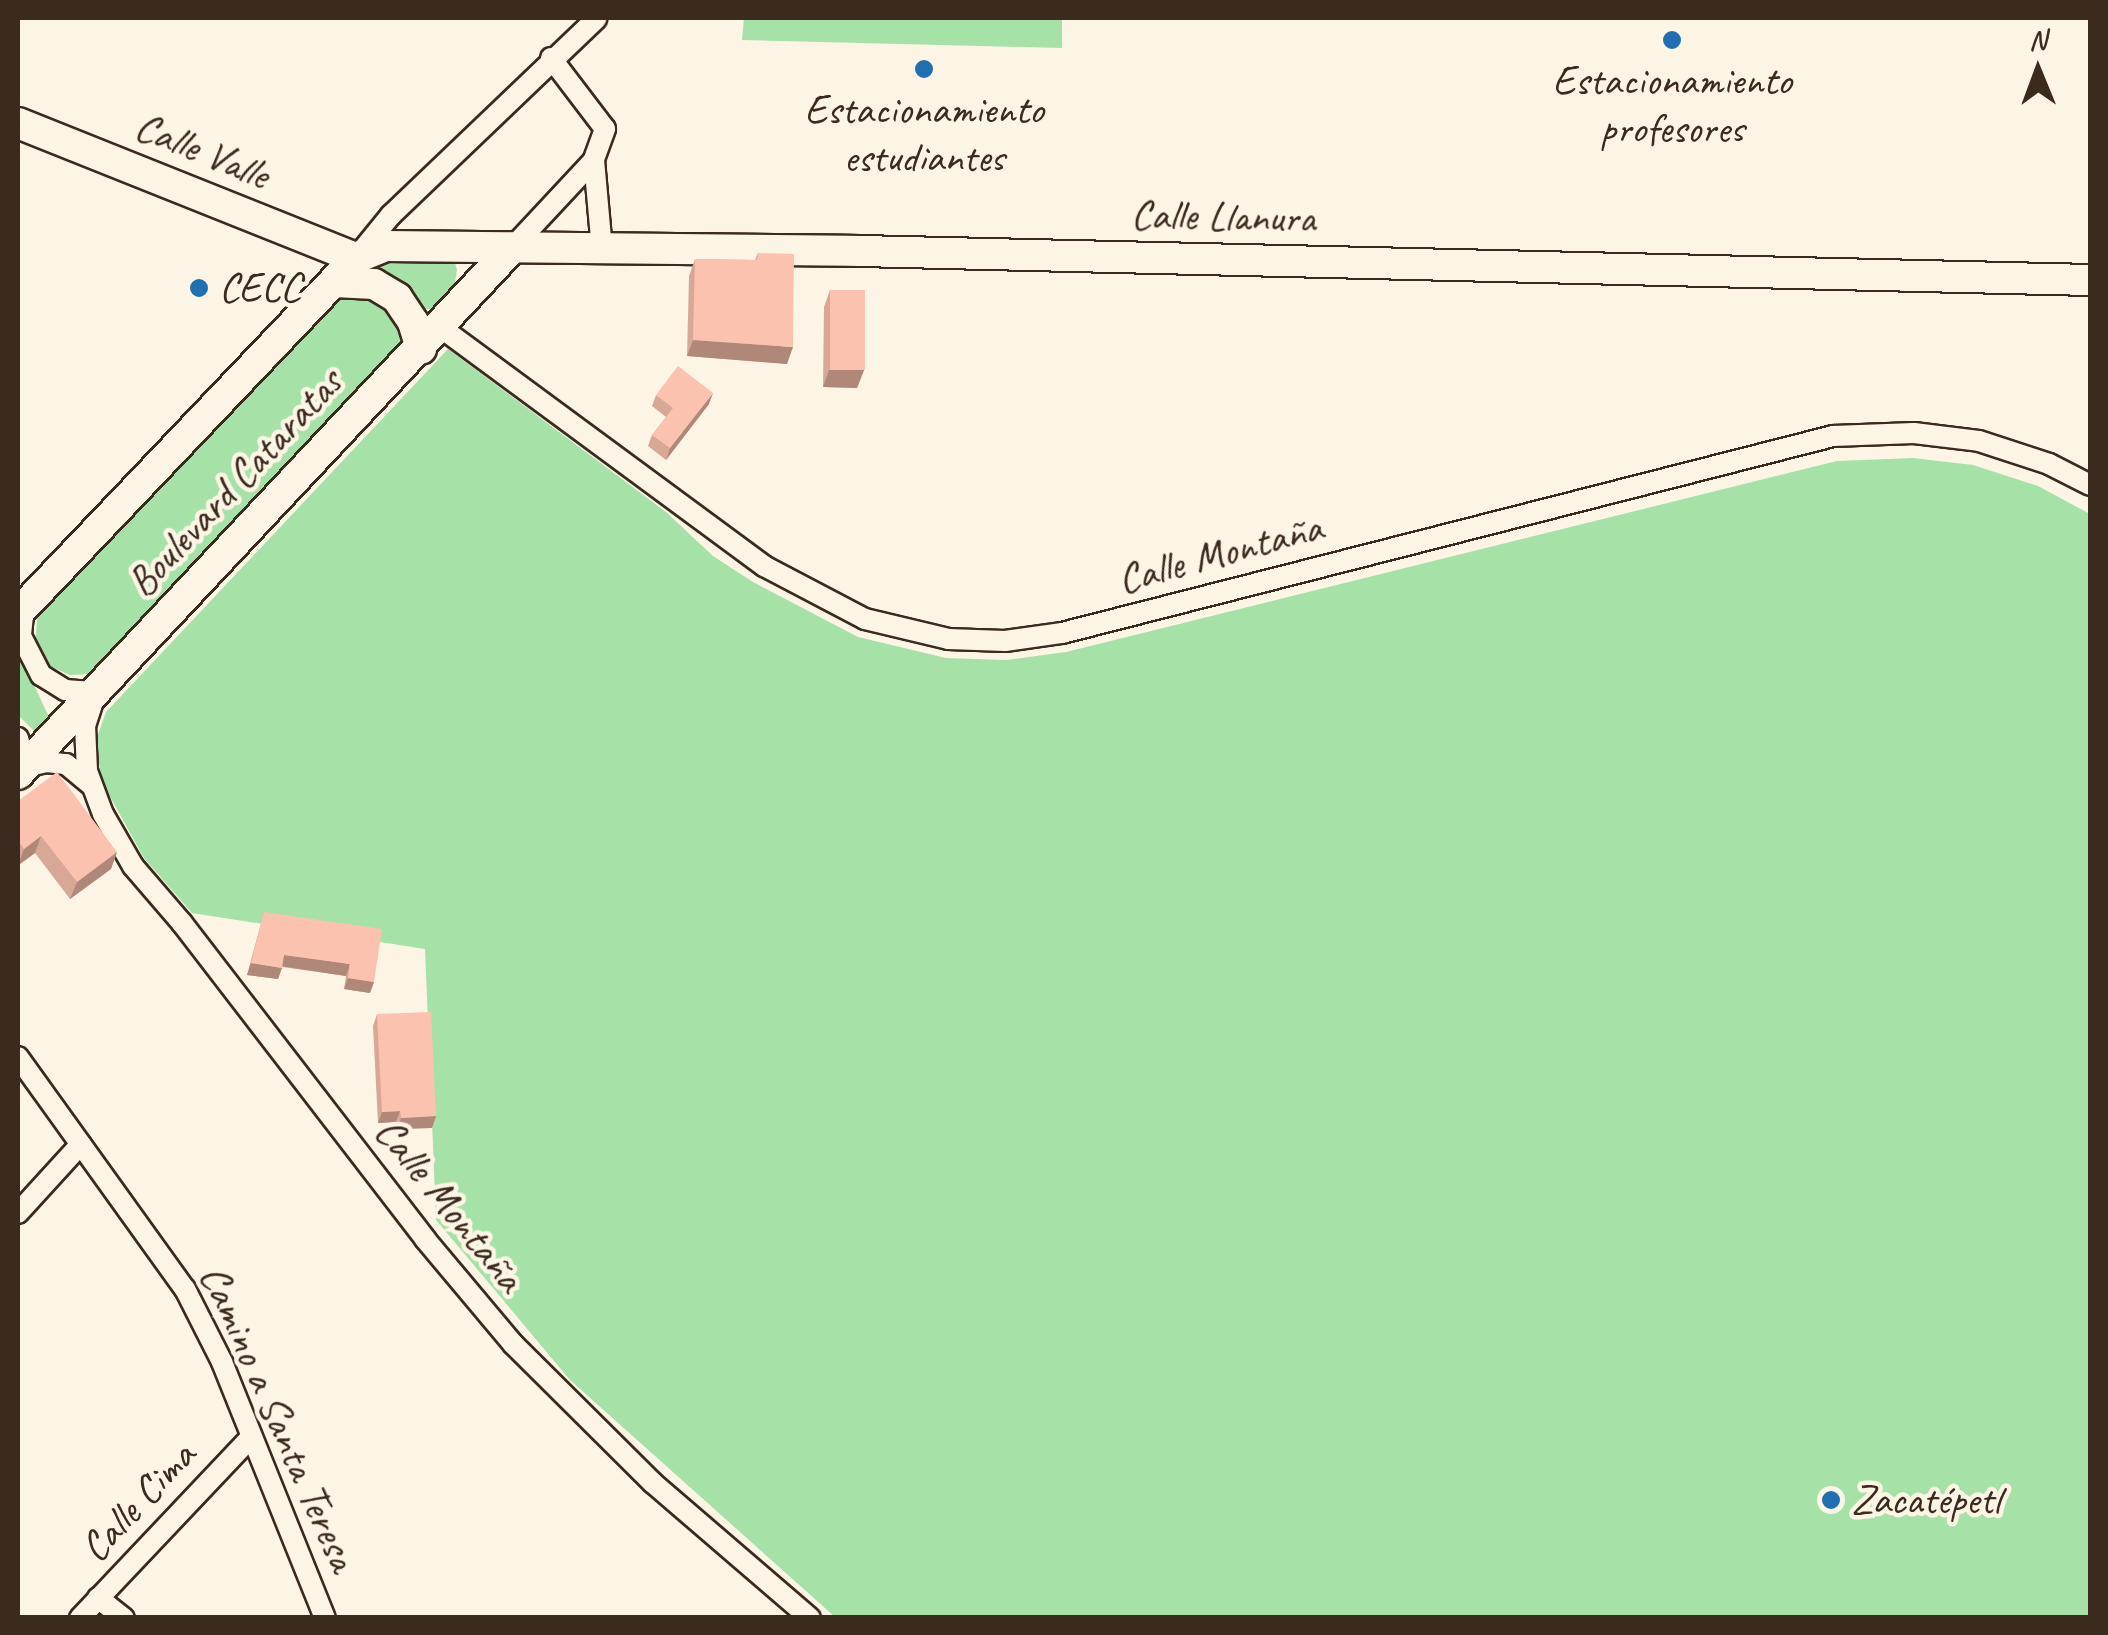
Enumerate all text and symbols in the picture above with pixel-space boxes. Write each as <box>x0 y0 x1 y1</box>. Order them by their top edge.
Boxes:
north arrow <box>1988 20 2088 120</box>
text: N <box>2028 22 2046 57</box>
marker: Estacionamiento profesores <box>1661 29 1683 51</box>
place label: Estacionamiento profesores <box>1552 56 1792 154</box>
marker: Estacionamiento estudiantes <box>913 58 935 80</box>
place label: Estacionamiento estudiantes <box>804 85 1044 184</box>
street label: Calle Valle <box>127 101 277 201</box>
street label: Calle Llanura <box>1129 190 1317 244</box>
place label: CECC <box>219 263 301 313</box>
marker: CECC <box>188 277 210 299</box>
street label: Boulevard Cataratas <box>116 358 354 608</box>
street label: Calle Montaña <box>1113 503 1327 605</box>
street label: Calle Montaña <box>364 1108 534 1302</box>
street label: Camino a Santa Teresa <box>188 1257 368 1579</box>
street label: Calle Cima <box>70 1432 206 1572</box>
place label: Zacatépetl <box>1851 1475 2000 1525</box>
marker: Zacatépetl <box>1820 1489 1842 1511</box>

